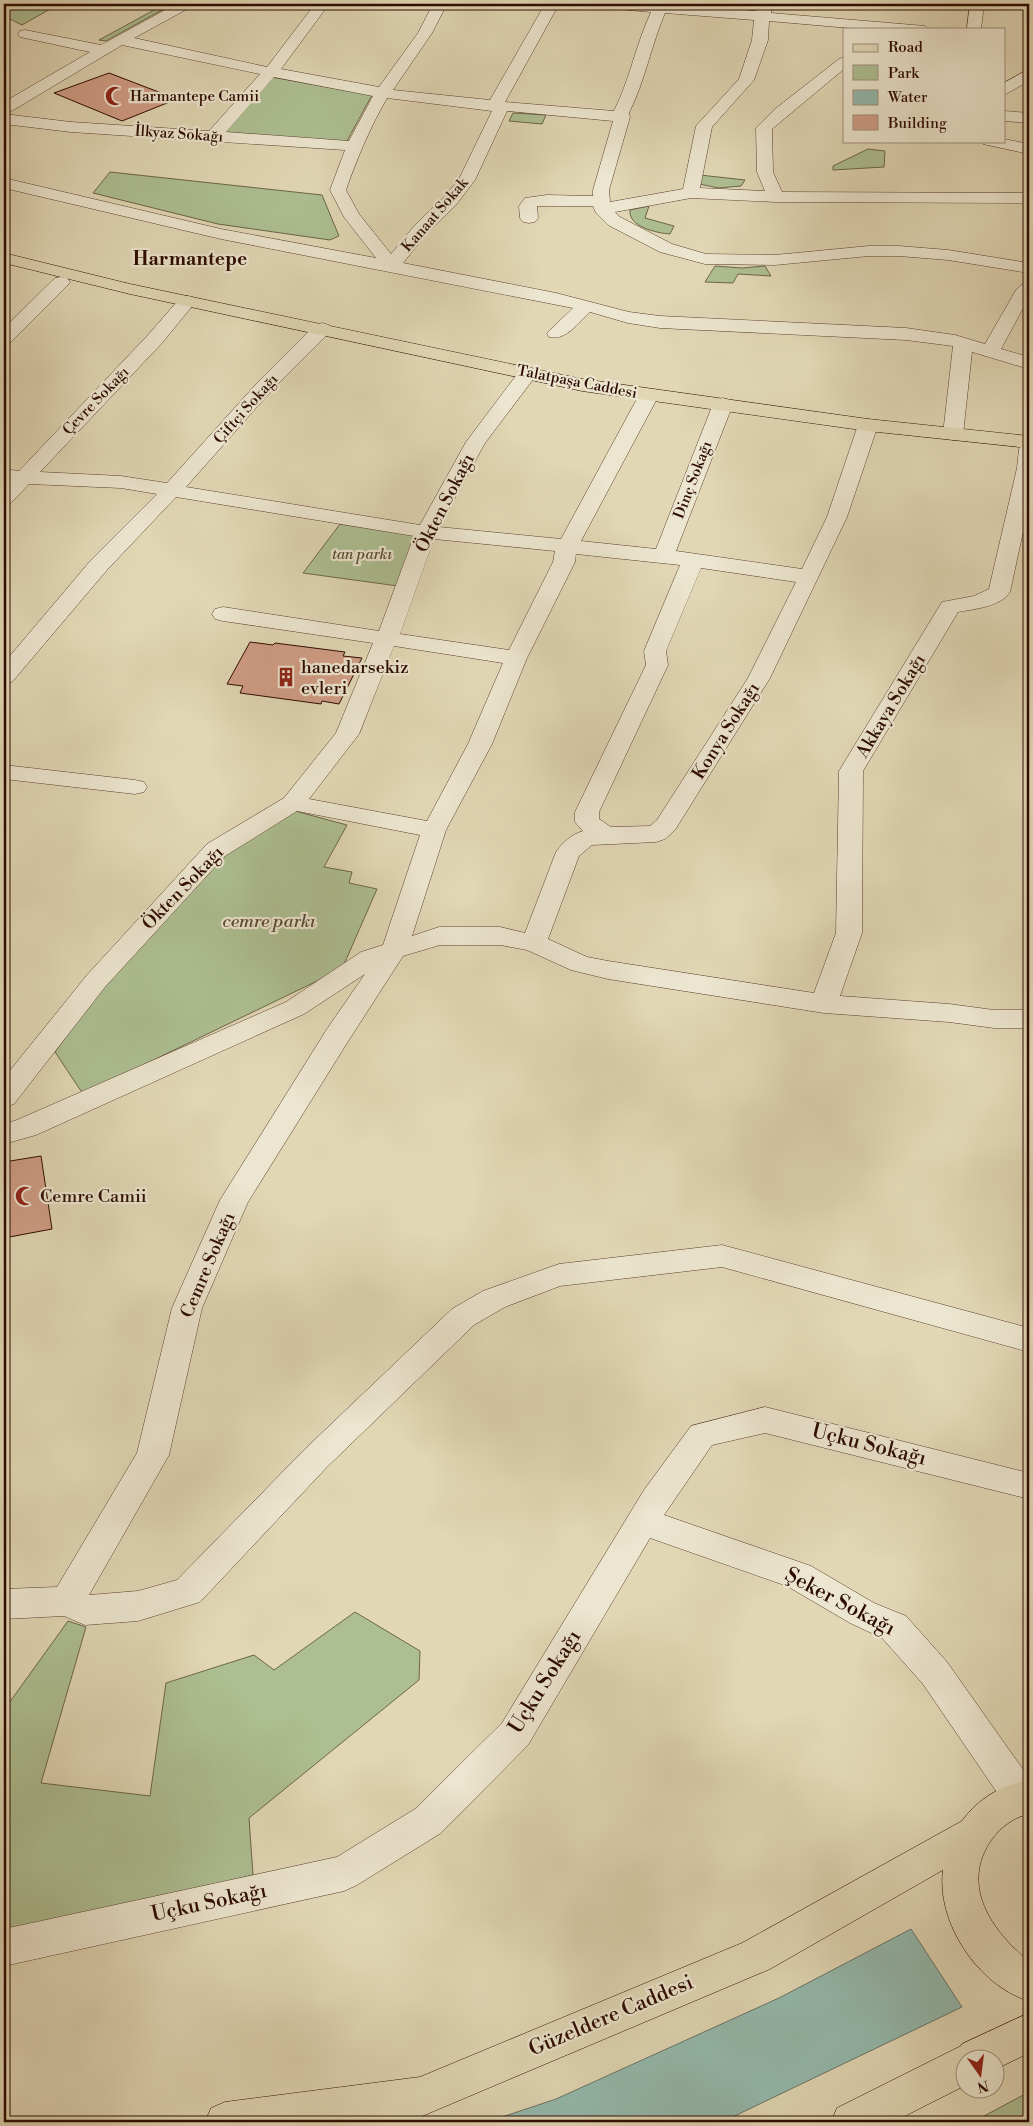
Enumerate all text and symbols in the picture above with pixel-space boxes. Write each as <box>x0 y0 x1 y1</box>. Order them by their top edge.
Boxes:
legend <box>843 28 1006 142</box>
text: Road <box>888 38 923 57</box>
text: Park <box>888 64 920 83</box>
mosque icon: Harmantepe Camii <box>104 85 126 107</box>
place label: Harmantepe Camii <box>130 87 259 106</box>
text: Water <box>887 88 928 107</box>
text: Building <box>887 114 947 133</box>
street label: İlkyaz Sokağı <box>134 120 224 147</box>
street label: Kanaat Sokak <box>398 173 473 256</box>
district label: Harmantepe <box>133 247 247 271</box>
street label: Talatpaşa Caddesi <box>515 361 639 403</box>
street label: Çevre Sokağı <box>59 363 133 439</box>
street label: Çiftçi Sokağı <box>210 370 282 448</box>
street label: Dinç Sokağı <box>669 438 717 522</box>
street label: Ökten Sokağı <box>410 450 480 556</box>
park label: tan parkı <box>332 545 392 564</box>
street label: Akkaya Sokağı <box>851 650 931 763</box>
place label: hanedarsekiz evleri <box>301 656 409 700</box>
building icon: hanedarsekiz evleri <box>275 666 297 688</box>
street label: Konya Sokağı <box>687 678 765 784</box>
street label: Ökten Sokağı <box>137 841 229 935</box>
park label: cemre parkı <box>222 910 316 933</box>
mosque icon: Cemre Camii <box>14 1185 36 1207</box>
place label: Cemre Camii <box>40 1185 147 1208</box>
street label: Cemre Sokağı <box>175 1209 241 1321</box>
street label: Uçku Sokağı <box>809 1418 929 1472</box>
street label: Şeker Sokağı <box>780 1562 900 1642</box>
street label: Uçku Sokağı <box>503 1625 587 1739</box>
street label: Uçku Sokağı <box>149 1878 269 1928</box>
street label: Güzeldere Caddesi <box>525 1970 697 2062</box>
north arrow <box>956 2048 1006 2098</box>
text: N <box>975 2076 990 2096</box>

